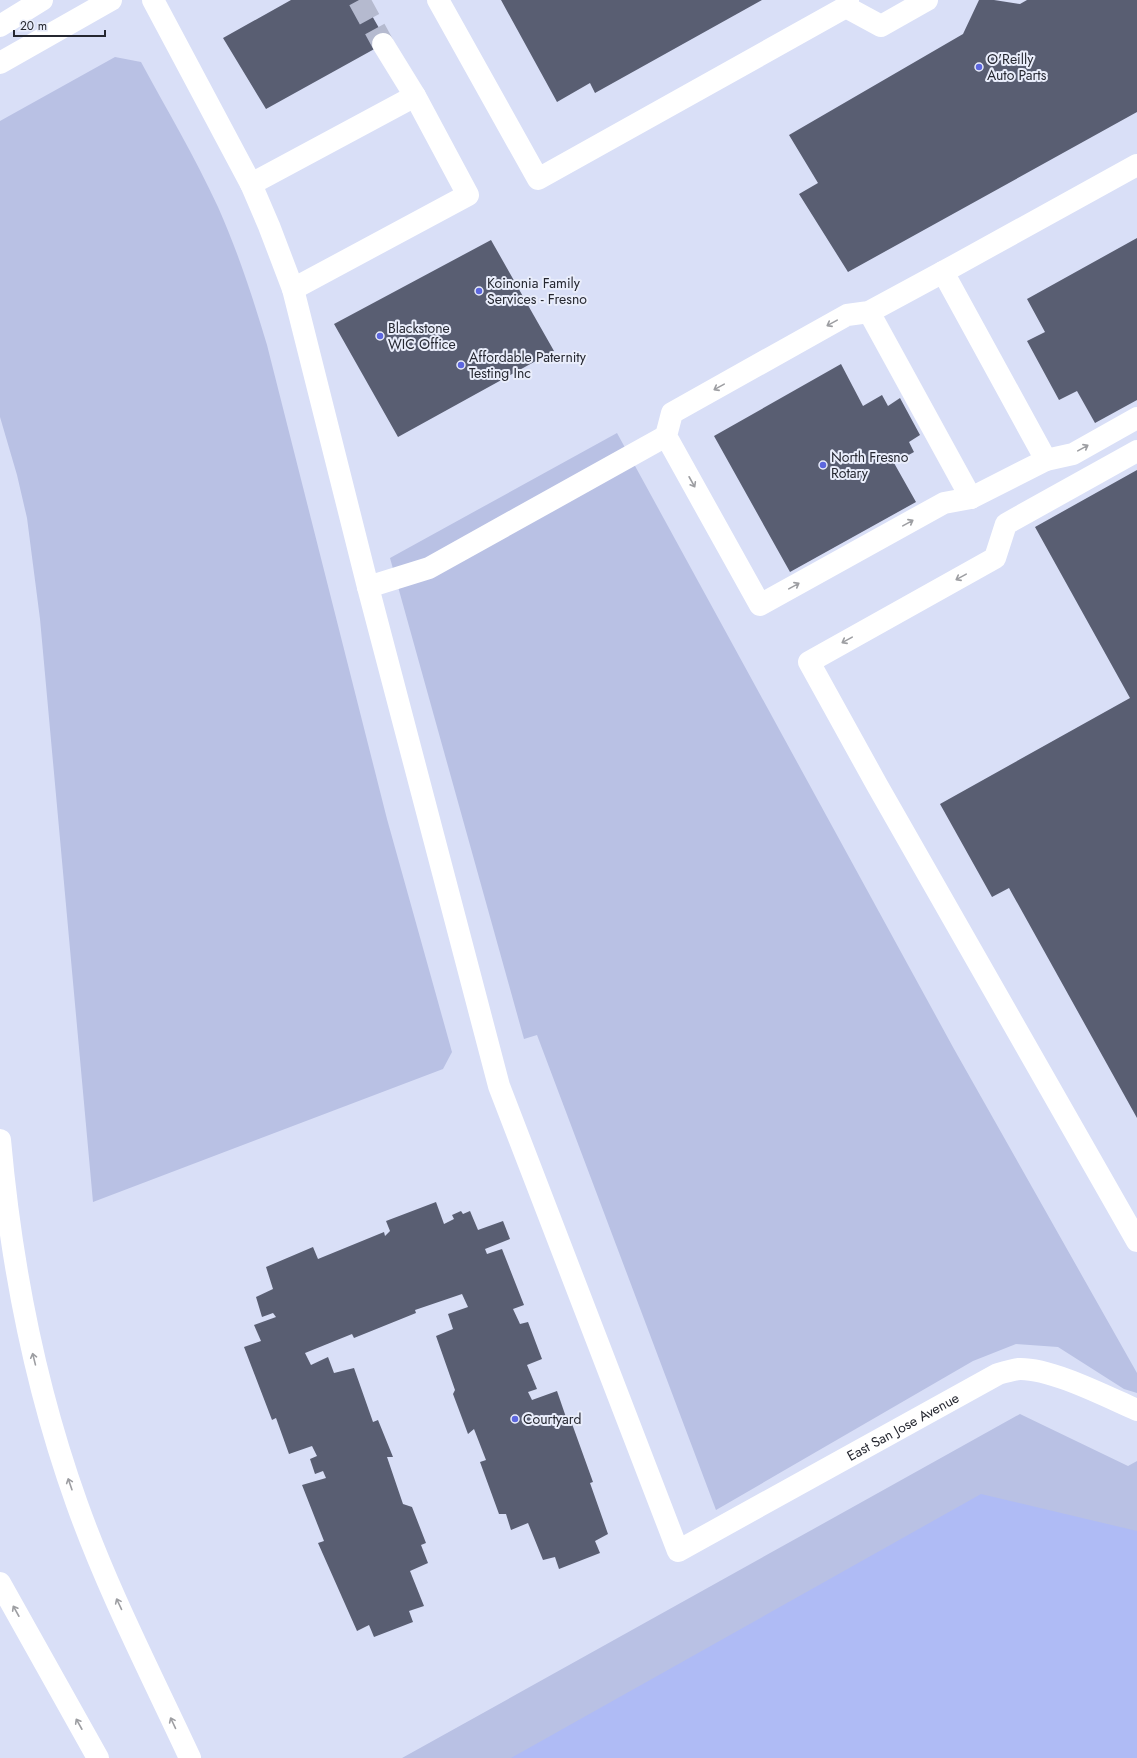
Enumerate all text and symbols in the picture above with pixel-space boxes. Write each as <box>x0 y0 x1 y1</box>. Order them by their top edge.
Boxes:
scale bar <box>14 12 105 38</box>
text: 20 m <box>20 17 47 35</box>
place label: O'Reilly Auto Parts <box>987 49 1047 85</box>
marker: O'Reilly Auto Parts <box>974 62 984 72</box>
place label: Koinonia Family Services - Fresno <box>487 273 587 309</box>
marker: Koinonia Family Services - Fresno <box>474 286 484 296</box>
place label: Blackstone WIC Office <box>388 318 456 354</box>
one-way arrow <box>826 320 838 328</box>
marker: Blackstone WIC Office <box>375 331 385 341</box>
place label: Affordable Paternity Testing Inc <box>469 347 587 383</box>
marker: Affordable Paternity Testing Inc <box>456 360 466 370</box>
one-way arrow <box>713 383 725 391</box>
one-way arrow <box>1077 444 1089 452</box>
place label: North Fresno Rotary <box>831 447 909 483</box>
marker: North Fresno Rotary <box>818 460 828 470</box>
one-way arrow <box>688 476 696 488</box>
one-way arrow <box>902 519 914 527</box>
one-way arrow <box>955 573 967 581</box>
one-way arrow <box>788 582 800 589</box>
one-way arrow <box>841 637 853 645</box>
one-way arrow <box>30 1353 38 1366</box>
street label: East San Jose Avenue <box>843 1388 963 1466</box>
place label: Courtyard <box>523 1409 581 1429</box>
marker: Courtyard <box>510 1414 520 1424</box>
one-way arrow <box>66 1478 73 1491</box>
one-way arrow <box>115 1599 122 1611</box>
one-way arrow <box>11 1605 19 1617</box>
one-way arrow <box>169 1717 177 1729</box>
one-way arrow <box>75 1718 83 1730</box>

